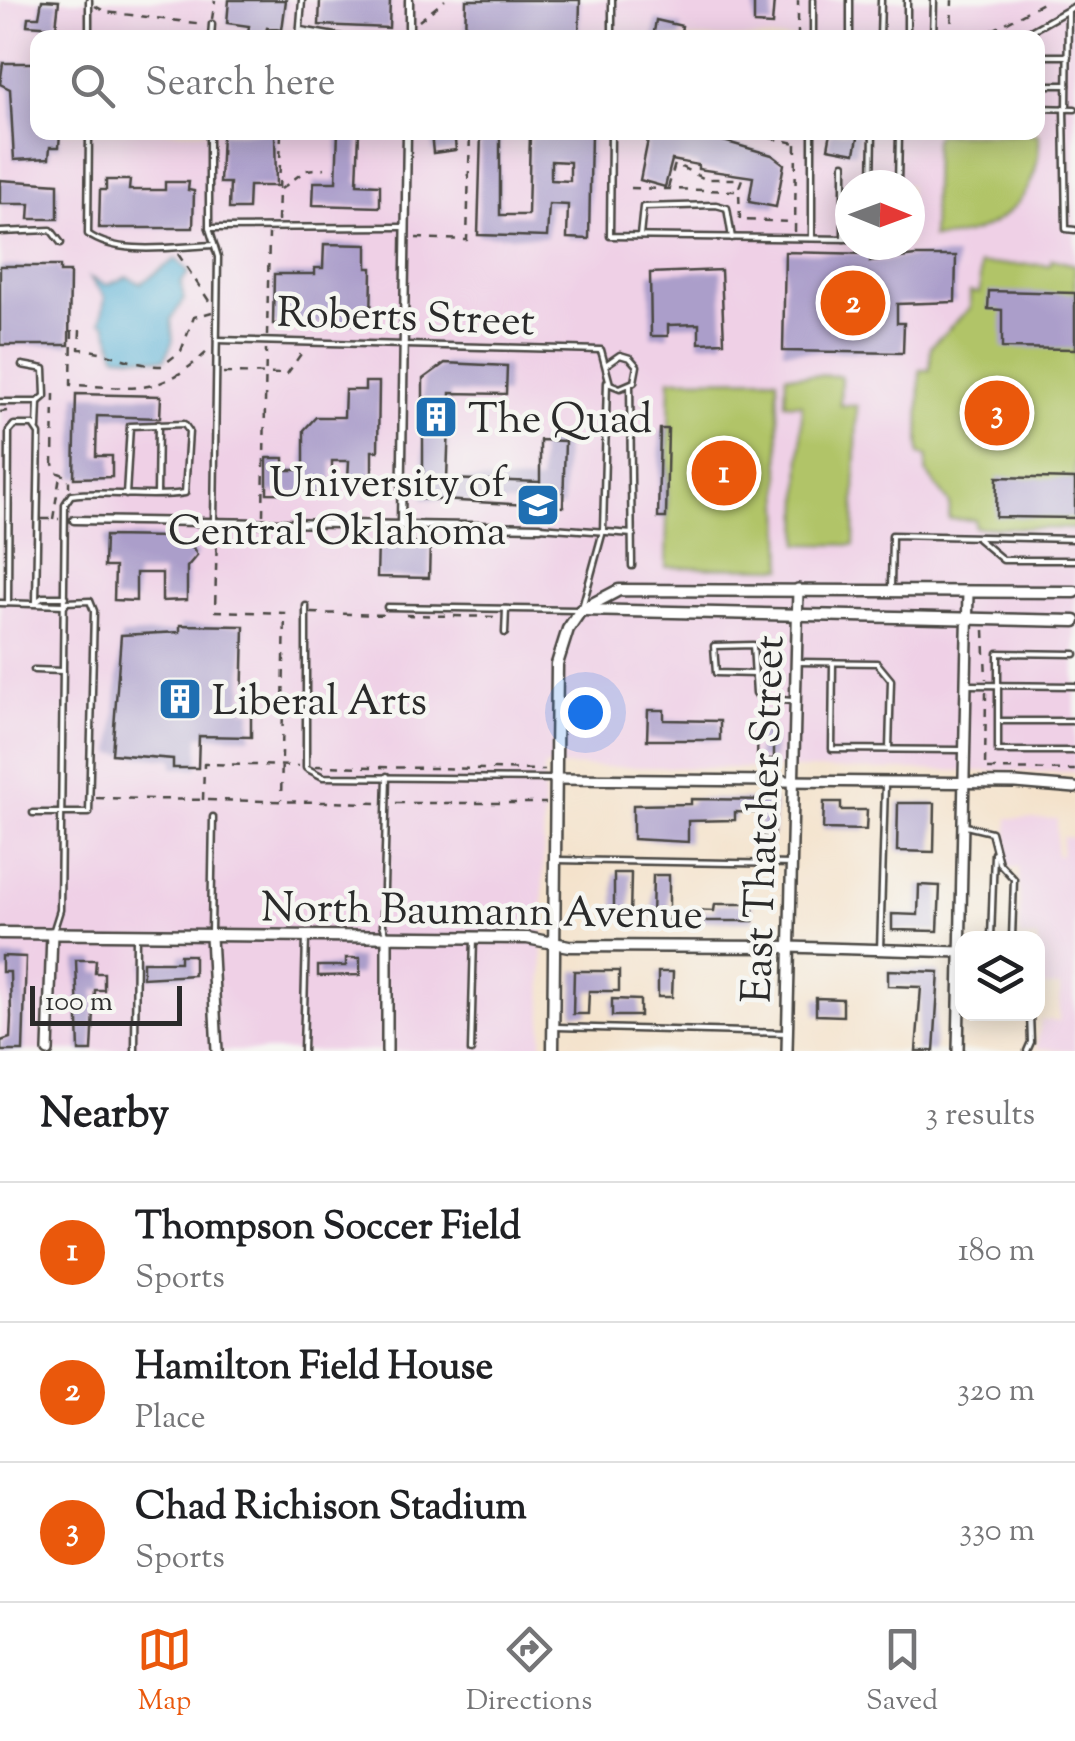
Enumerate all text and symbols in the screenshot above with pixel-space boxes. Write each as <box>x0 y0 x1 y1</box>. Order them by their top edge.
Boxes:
search box <box>30 30 1045 140</box>
icon: search <box>65 58 120 113</box>
text: Search here <box>145 58 336 112</box>
north arrow <box>835 170 925 260</box>
pin: 2 <box>820 266 886 340</box>
street label: Roberts Street <box>276 286 536 354</box>
pin: 3 <box>964 376 1030 450</box>
place label: The Quad <box>468 392 652 452</box>
building icon: The Quad <box>413 394 459 440</box>
pin: 1 <box>692 436 756 510</box>
place label: University of Central Oklahoma <box>168 456 508 564</box>
school or university icon: University of Central Oklahoma <box>515 482 561 528</box>
street label: East Thatcher Street <box>730 634 802 1004</box>
place label: Liberal Arts <box>212 674 427 734</box>
building icon: Liberal Arts <box>157 676 203 722</box>
your location <box>560 687 611 738</box>
street label: North Baumann Avenue <box>260 880 703 948</box>
map controls <box>955 931 1045 1021</box>
button: layers <box>955 931 1045 1021</box>
scale bar <box>30 981 182 1026</box>
text: 100 m <box>45 983 113 1023</box>
text: Nearby <box>40 1086 169 1146</box>
text: 3 results <box>925 1093 1035 1139</box>
text: Thompson Soccer Field <box>135 1202 521 1256</box>
text: 1 <box>67 1229 78 1275</box>
text: 180 m <box>958 1229 1035 1275</box>
text: Sports <box>135 1256 225 1302</box>
text: Hamilton Field House <box>135 1342 493 1396</box>
text: 2 <box>65 1369 80 1415</box>
text: 320 m <box>957 1369 1035 1415</box>
text: Place <box>135 1396 206 1442</box>
text: Chad Richison Stadium <box>135 1482 527 1536</box>
text: 3 <box>66 1509 79 1555</box>
text: 330 m <box>959 1509 1035 1555</box>
text: Sports <box>135 1536 225 1582</box>
tab: Map <box>137 1622 192 1722</box>
tab: Directions <box>466 1622 592 1722</box>
tab: Saved <box>866 1622 938 1722</box>

